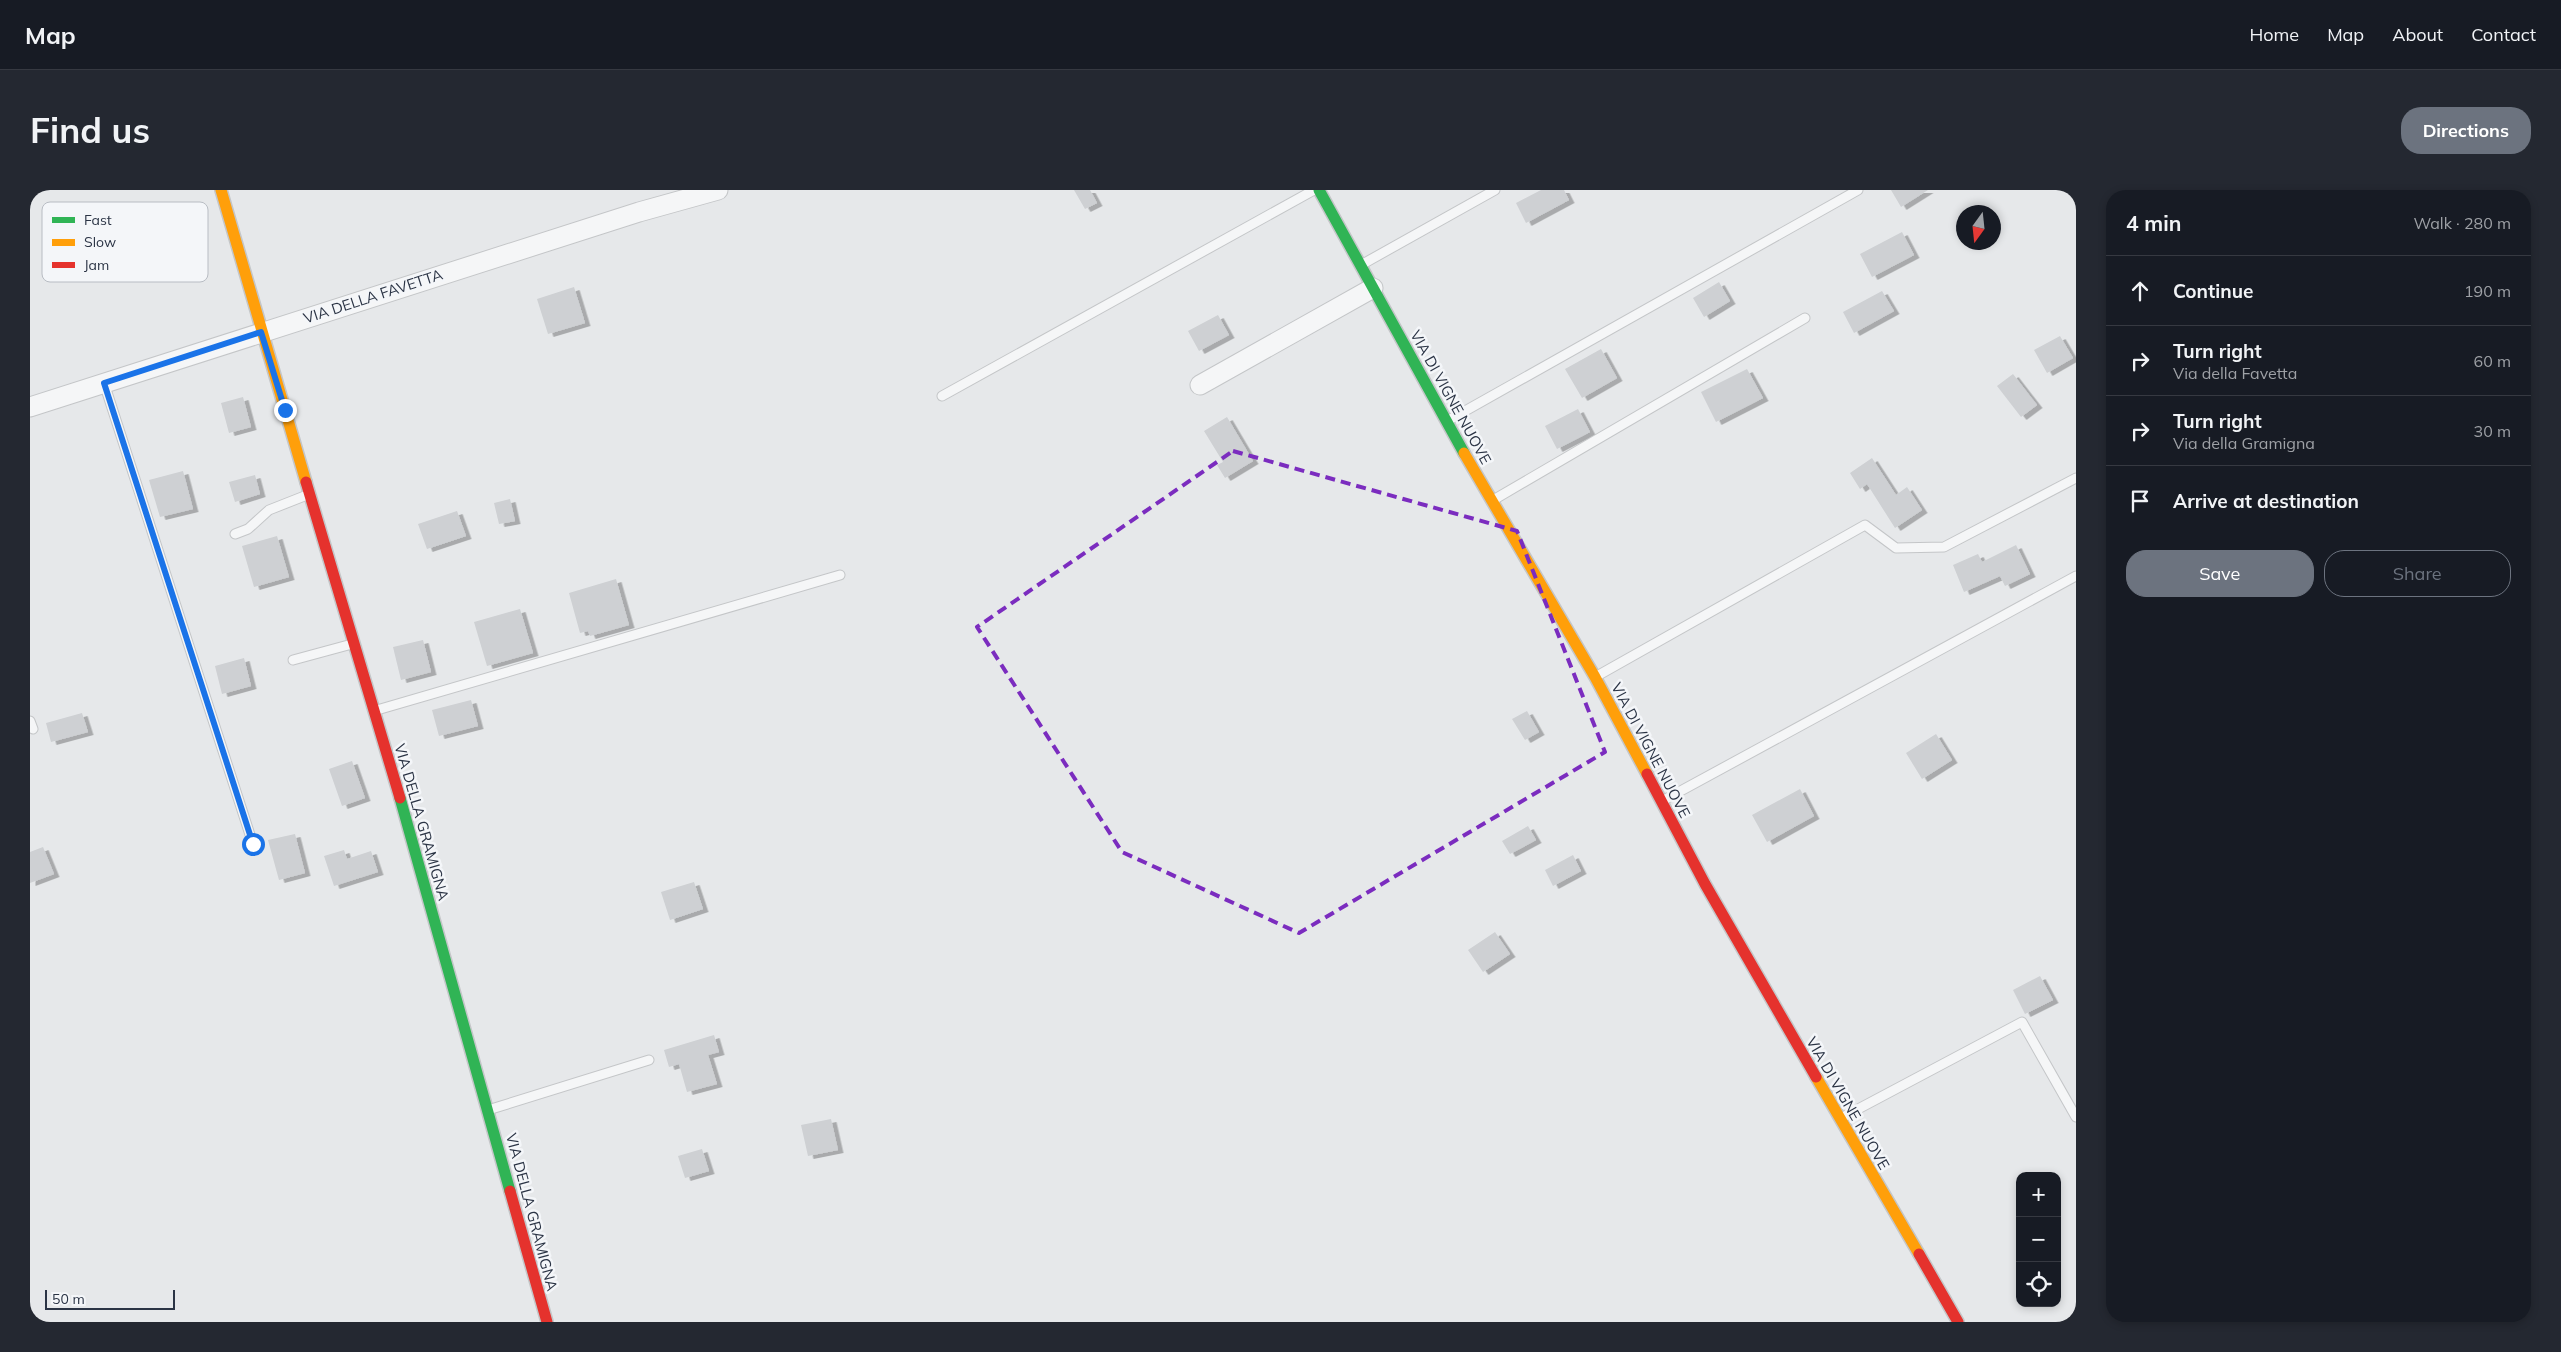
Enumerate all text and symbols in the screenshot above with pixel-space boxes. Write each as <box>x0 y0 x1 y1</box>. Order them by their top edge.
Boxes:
text: Map <box>25 20 76 50</box>
text: Home <box>2249 23 2299 46</box>
text: Map <box>2327 23 2364 46</box>
text: About <box>2392 23 2443 46</box>
text: Contact <box>2471 23 2536 46</box>
button: Directions <box>2401 107 2531 154</box>
text: Find us <box>30 108 150 152</box>
legend <box>42 202 208 282</box>
north arrow <box>1956 205 2001 250</box>
text: 4 min <box>2126 210 2181 236</box>
text: Fast <box>84 211 112 229</box>
text: Walk · 280 m <box>2413 213 2511 233</box>
text: Slow <box>84 233 116 251</box>
text: Jam <box>84 256 109 274</box>
street label: VIA DELLA FAVETTA <box>301 265 445 327</box>
icon: ahead <box>2126 277 2154 305</box>
text: Continue <box>2173 279 2253 303</box>
text: 190 m <box>2464 281 2511 301</box>
street label: VIA DI VIGNE NUOVE <box>1406 327 1496 468</box>
text: Turn right <box>2173 339 2262 363</box>
icon: right <box>2126 347 2154 375</box>
text: 60 m <box>2474 351 2511 371</box>
text: Via della Favetta <box>2173 363 2297 383</box>
route end <box>274 399 297 422</box>
text: Turn right <box>2173 409 2262 433</box>
icon: right <box>2126 417 2154 445</box>
text: 30 m <box>2474 421 2511 441</box>
text: Via della Gramigna <box>2173 433 2315 453</box>
icon: arrive <box>2126 487 2154 515</box>
text: Arrive at destination <box>2173 489 2359 513</box>
button: Save <box>2126 550 2314 597</box>
button: Share <box>2324 550 2511 597</box>
street label: VIA DI VIGNE NUOVE <box>1607 679 1695 821</box>
street label: VIA DELLA GRAMIGNA <box>390 741 454 903</box>
route start <box>242 833 265 856</box>
street label: VIA DI VIGNE NUOVE <box>1802 1033 1894 1173</box>
street label: VIA DELLA GRAMIGNA <box>502 1131 562 1293</box>
map controls <box>2016 1172 2061 1307</box>
button: + <box>2016 1172 2061 1217</box>
button: − <box>2016 1217 2061 1262</box>
button: locate <box>2016 1262 2061 1307</box>
scale bar <box>45 1287 175 1310</box>
text: 50 m <box>52 1290 85 1308</box>

